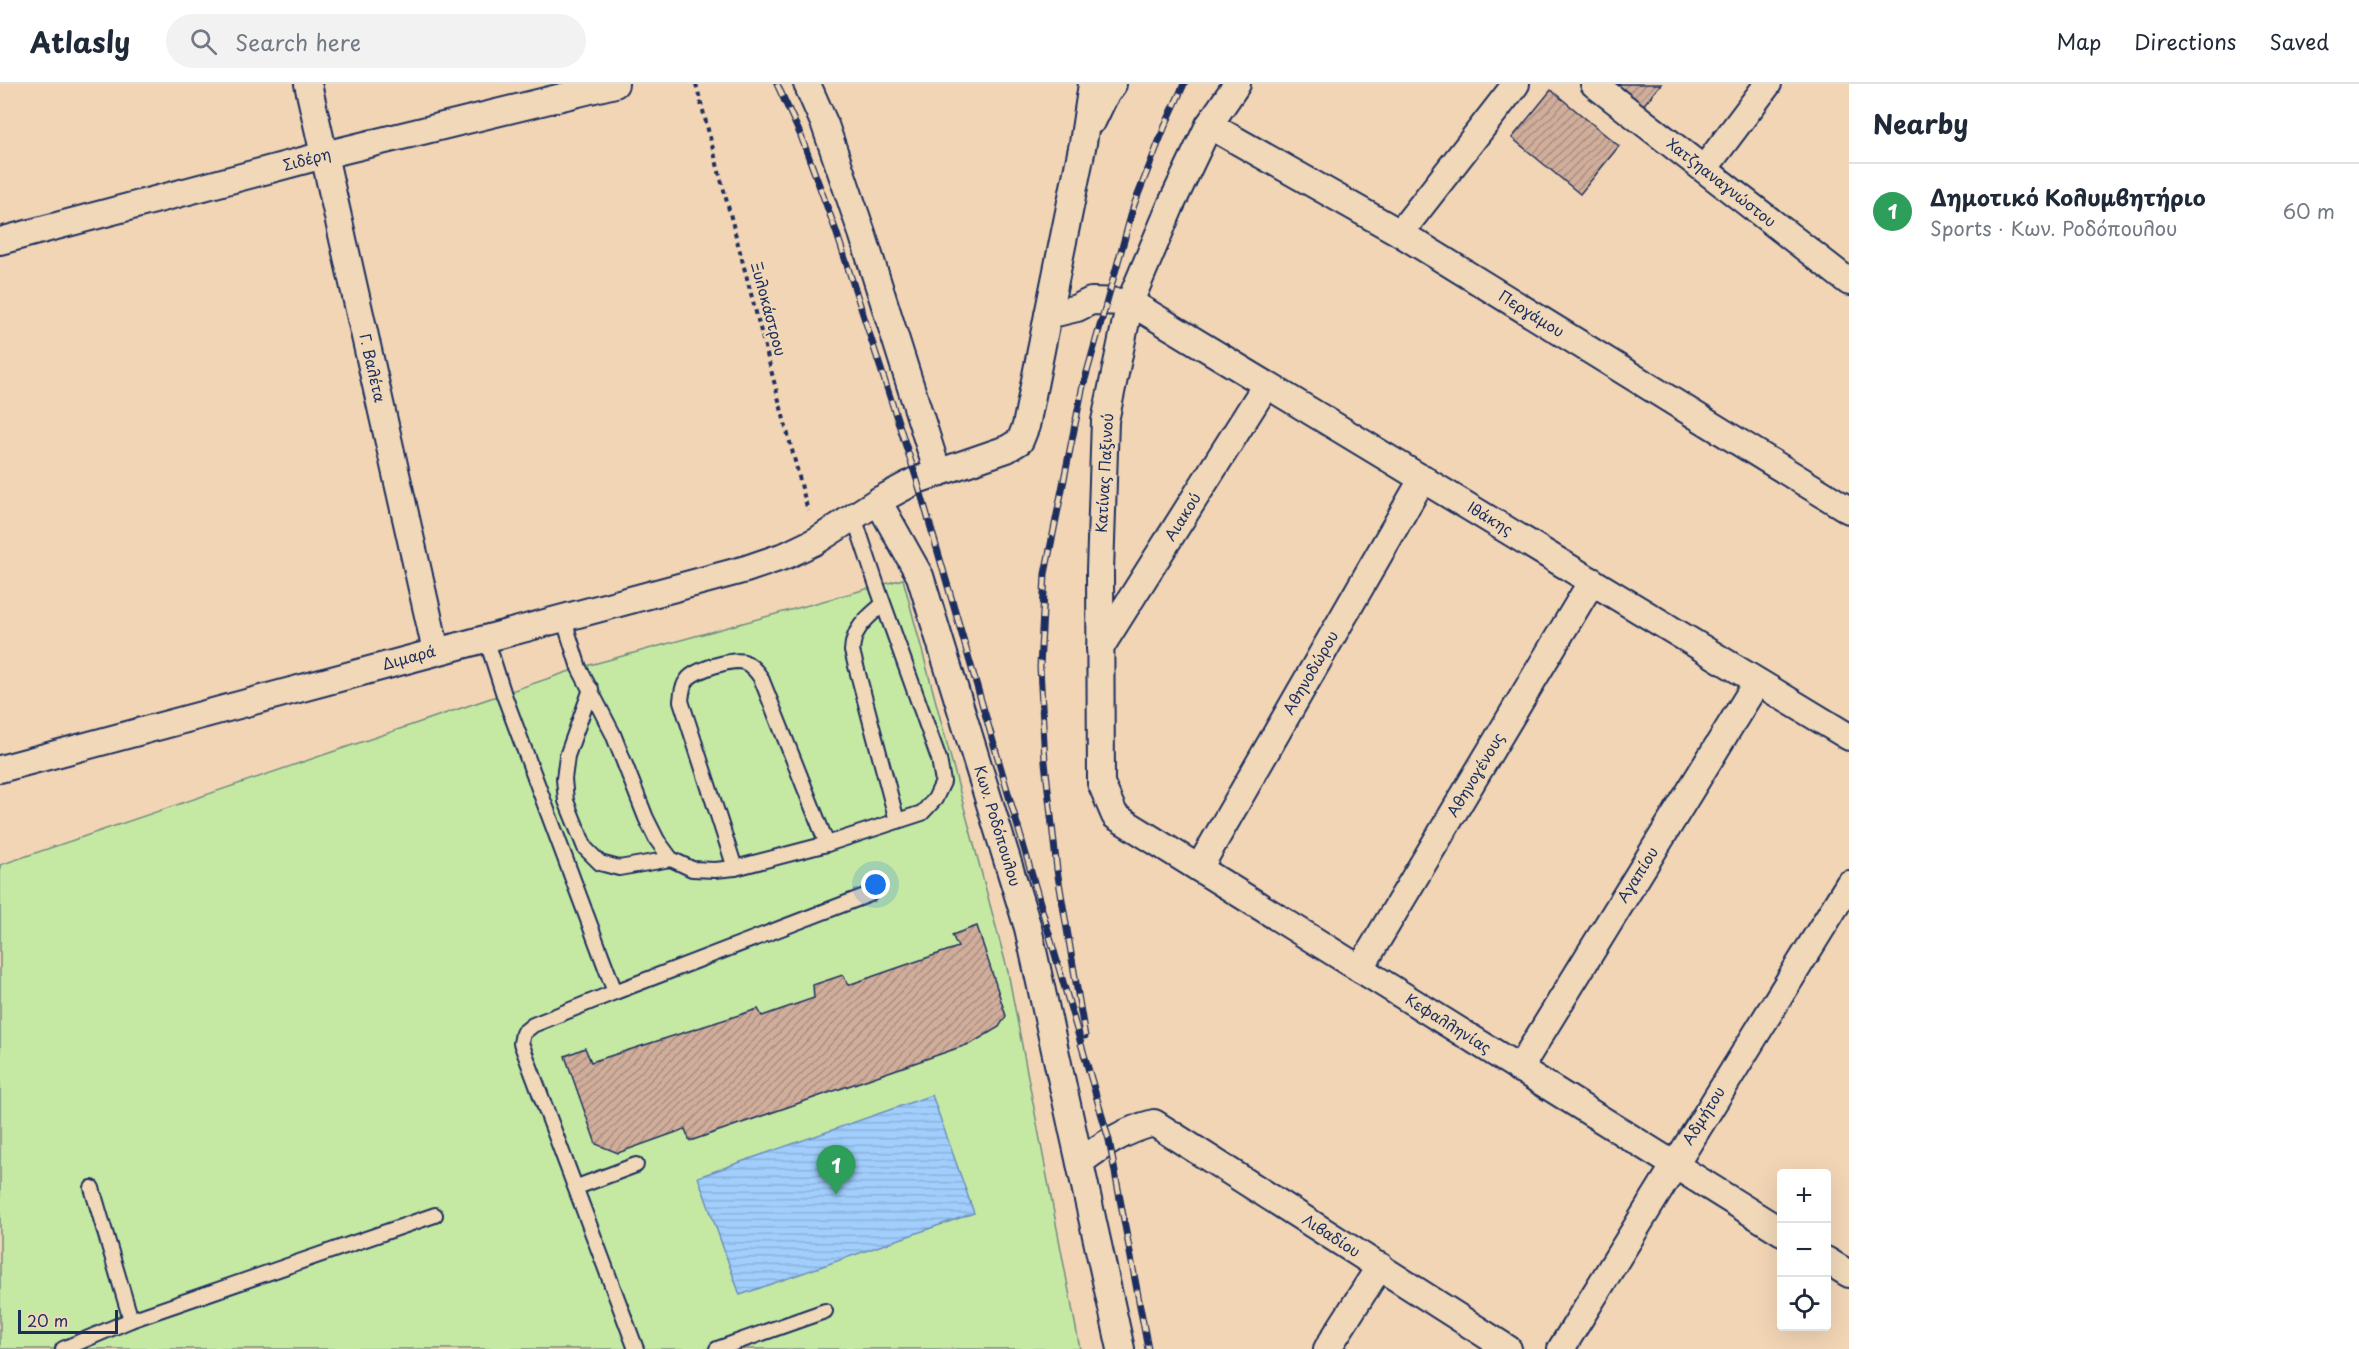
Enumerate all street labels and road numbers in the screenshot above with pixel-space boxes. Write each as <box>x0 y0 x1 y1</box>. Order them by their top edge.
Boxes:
street label: Χατζηαναγνώστου <box>1662 132 1782 232</box>
street label: Σιδέρη <box>280 141 333 176</box>
street label: Ξυλοκάστρου <box>746 259 793 358</box>
street label: Περγάμου <box>1494 283 1569 342</box>
street label: Γ. Βαλέτα <box>354 331 393 405</box>
street label: Κατίνας Παξινού <box>1089 413 1118 533</box>
street label: Αιακού <box>1158 488 1206 545</box>
street label: Ιθάκης <box>1464 495 1518 540</box>
street label: Αθηνοδώρου <box>1276 626 1343 719</box>
street label: Διμαρά <box>379 638 438 675</box>
street label: Αθηνογένους <box>1440 727 1509 821</box>
street label: Κων. Ροδόπουλου <box>969 762 1028 889</box>
street label: Αγαπίου <box>1610 842 1663 907</box>
street label: Κεφαλληνίας <box>1401 987 1497 1058</box>
street label: Αδμήτου <box>1676 1082 1730 1149</box>
street label: Λιβαδίου <box>1298 1207 1365 1262</box>

